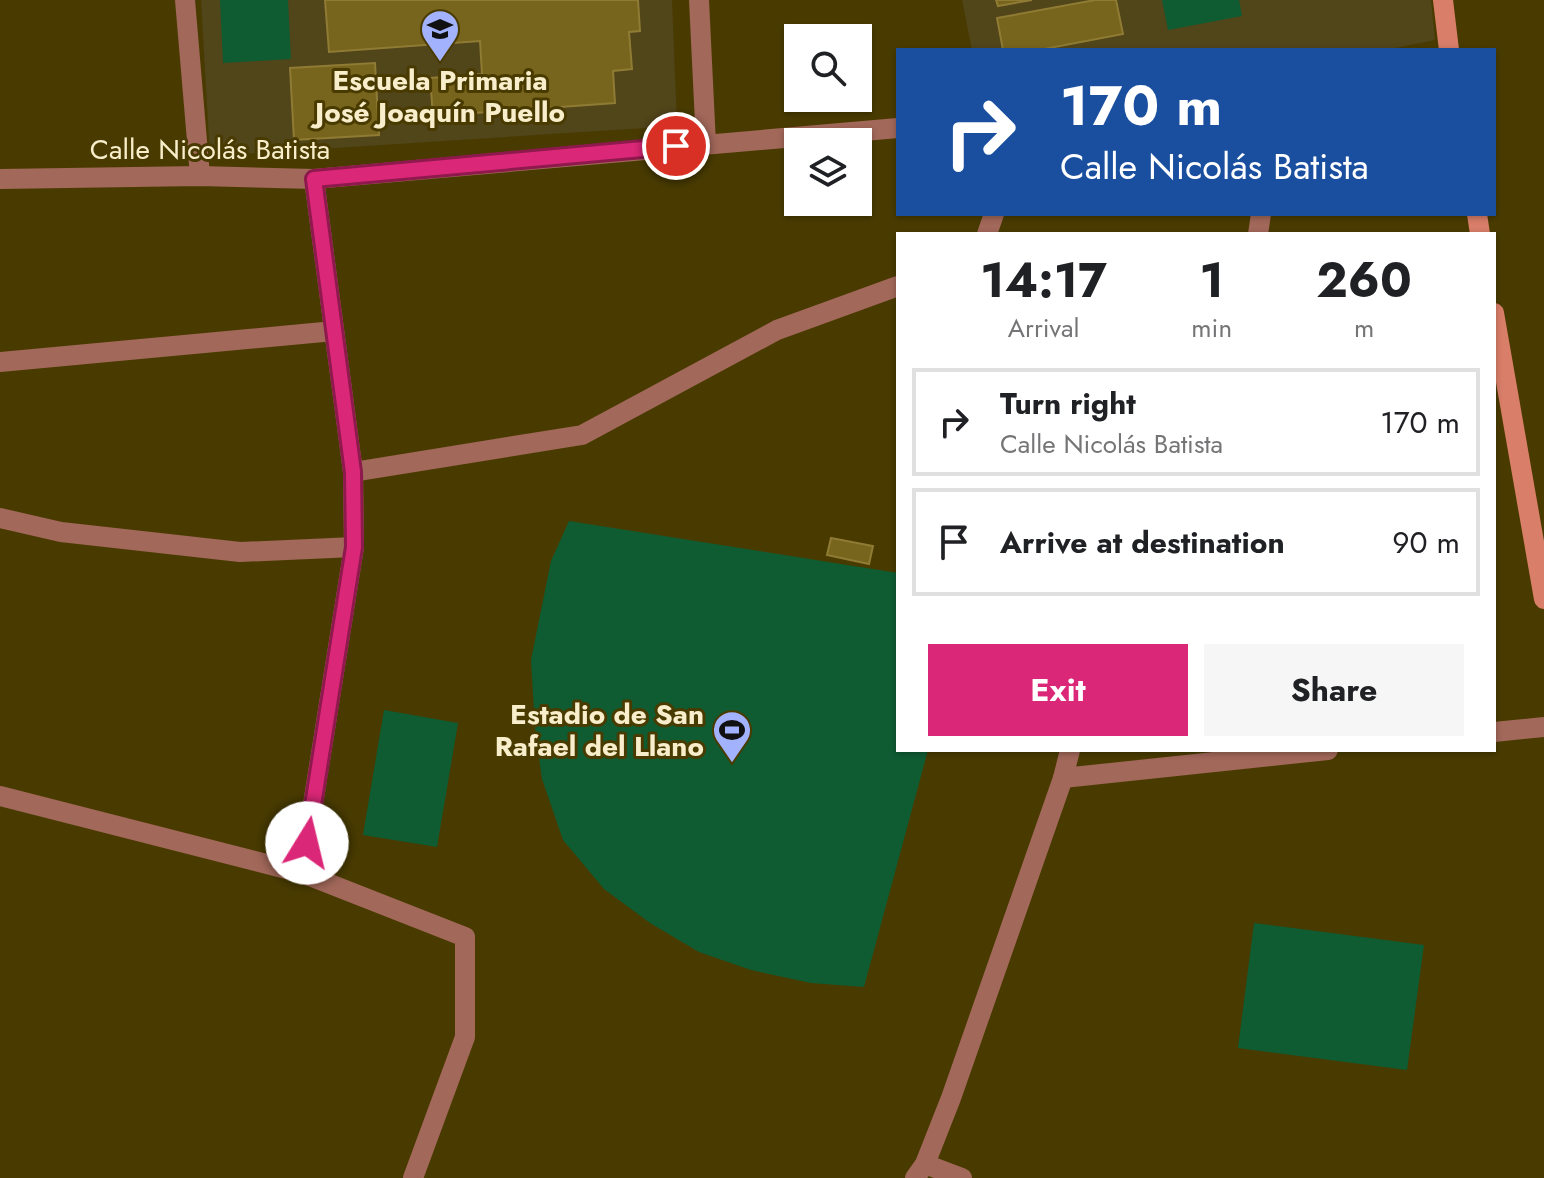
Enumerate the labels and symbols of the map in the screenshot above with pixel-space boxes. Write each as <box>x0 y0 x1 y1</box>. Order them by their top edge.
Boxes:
school or university icon: Escuela Primaria José Joaquín Puello <box>419 8 461 63</box>
place label: Escuela Primaria José Joaquín Puello <box>310 60 565 133</box>
pin <box>642 112 710 180</box>
street label: Calle Nicolás Batista <box>90 129 330 170</box>
place label: Estadio de San Rafael del Llano <box>495 694 704 767</box>
sports icon: Estadio de San Rafael del Llano <box>711 709 753 764</box>
position arrow <box>265 801 349 885</box>

